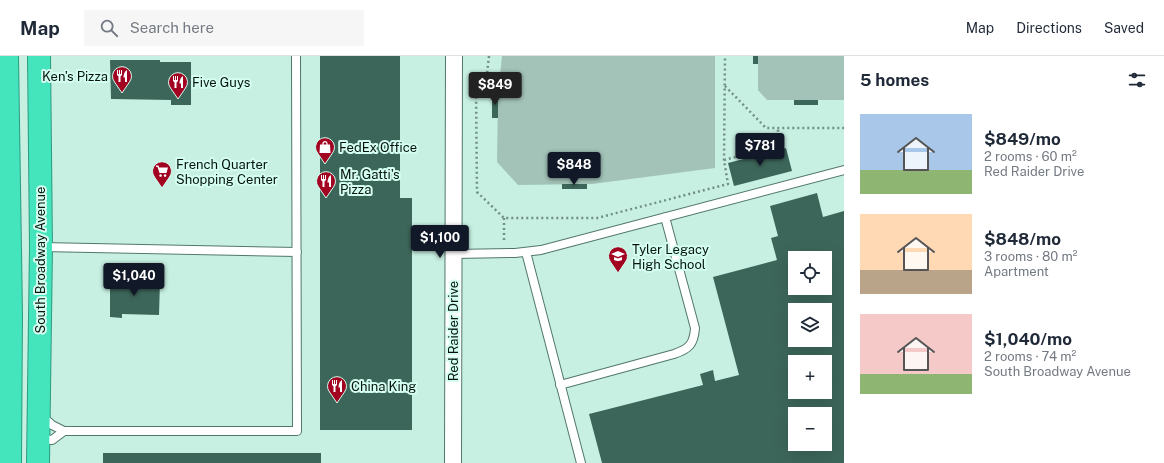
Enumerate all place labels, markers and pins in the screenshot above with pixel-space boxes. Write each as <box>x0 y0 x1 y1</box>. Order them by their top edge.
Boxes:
restaurant icon: Ken's Pizza <box>111 65 133 93</box>
place label: Ken's Pizza <box>42 69 108 84</box>
restaurant icon: Five Guys <box>167 71 189 99</box>
pin: $849 <box>471 72 519 106</box>
place label: Five Guys <box>192 75 250 90</box>
pin: $781 <box>736 133 784 167</box>
shop icon: FedEx Office <box>314 136 336 164</box>
place label: FedEx Office <box>339 140 417 155</box>
pin: $848 <box>550 152 598 186</box>
place label: French Quarter Shopping Center <box>176 157 278 187</box>
supermarket icon: French Quarter Shopping Center <box>151 160 173 188</box>
place label: Mr. Gatti's Pizza <box>340 167 400 197</box>
restaurant icon: Mr. Gatti's Pizza <box>315 170 337 198</box>
pin: $1,100 <box>407 225 473 259</box>
place label: Tyler Legacy High School <box>632 242 709 272</box>
school or university icon: Tyler Legacy High School <box>607 245 629 273</box>
pin: $1,040 <box>101 263 167 297</box>
restaurant icon: China King <box>326 375 348 403</box>
place label: China King <box>351 379 416 394</box>

